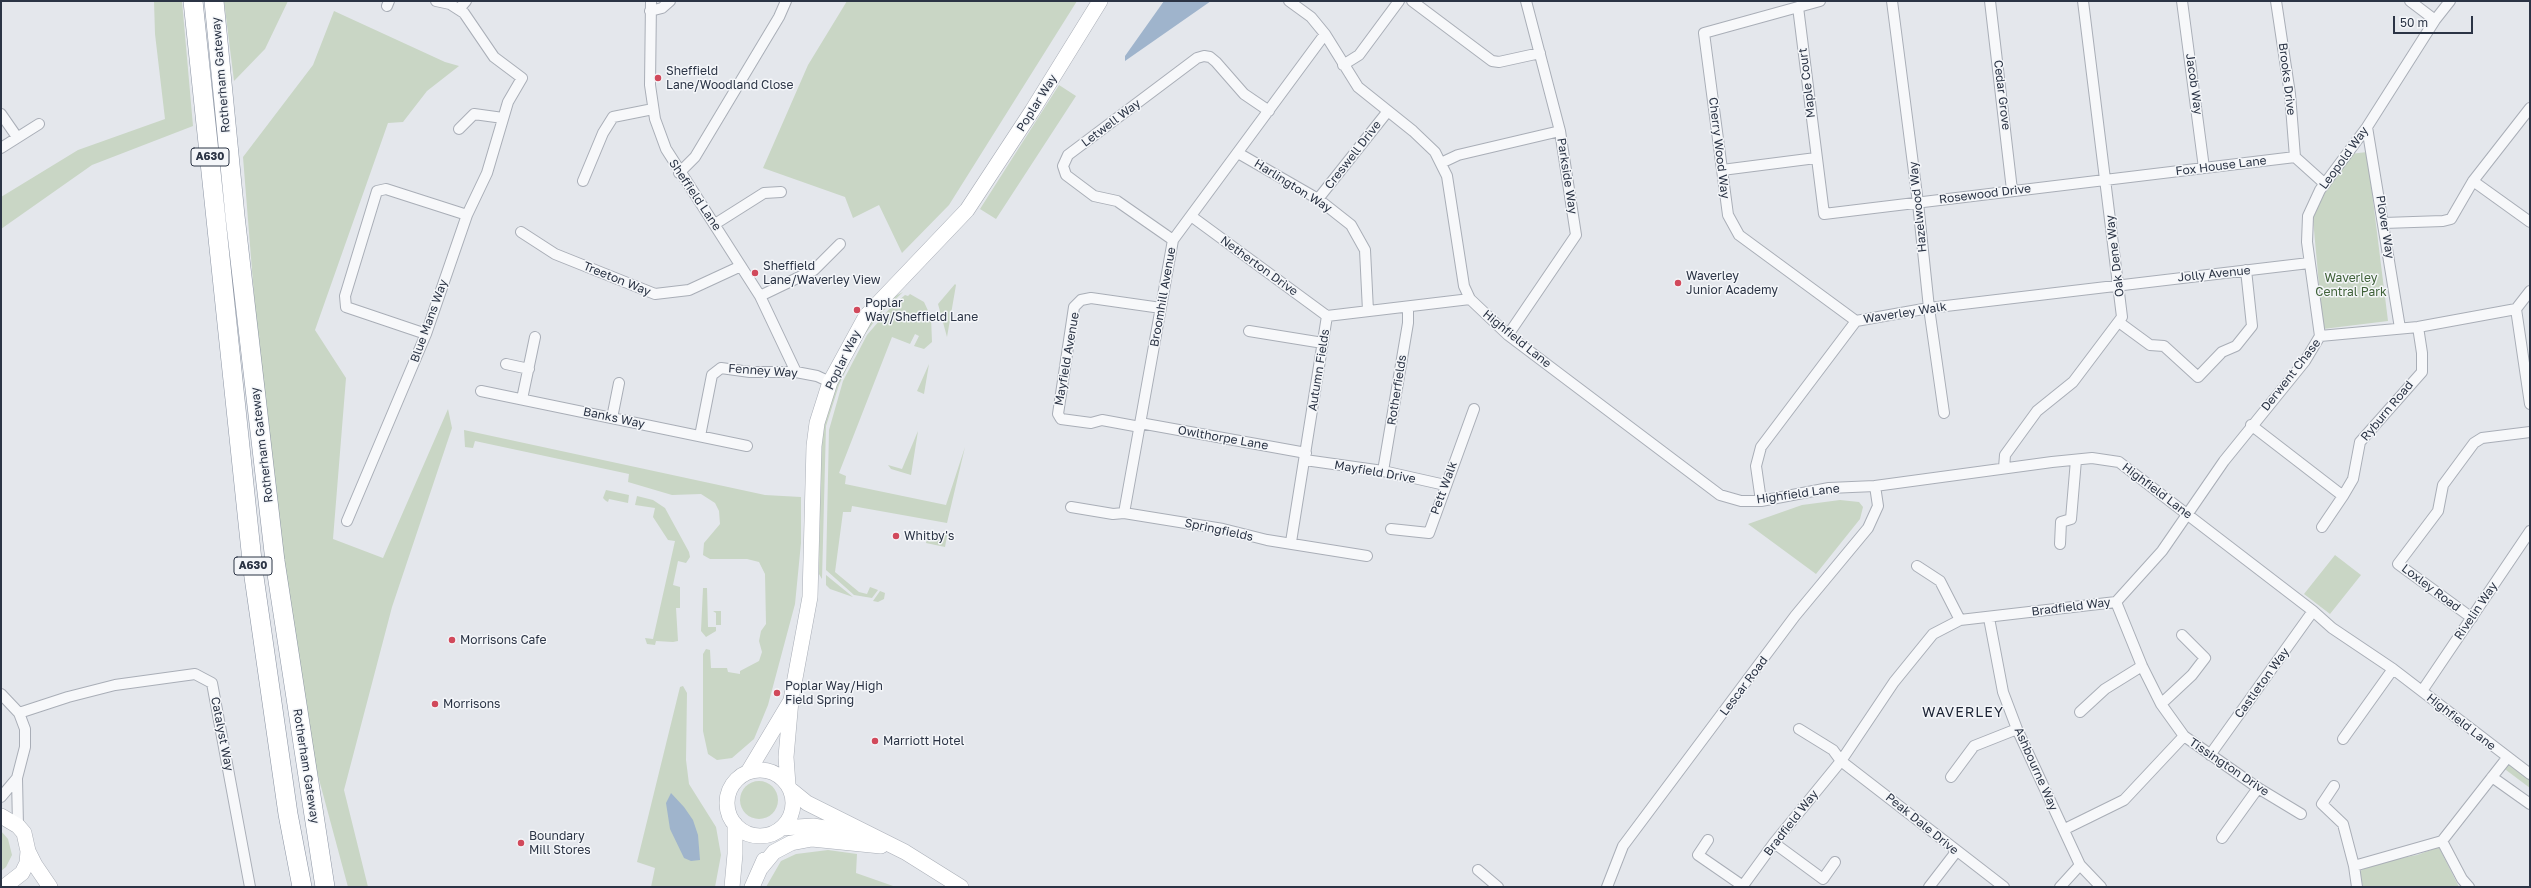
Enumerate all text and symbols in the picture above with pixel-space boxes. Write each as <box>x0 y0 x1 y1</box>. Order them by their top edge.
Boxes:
scale bar <box>2395 8 2475 34</box>
text: 50 m <box>2400 15 2428 30</box>
street label: Rotherham Gateway <box>209 16 233 134</box>
street label: Brooks Drive <box>2275 42 2299 116</box>
street label: Maple Court <box>1796 47 1818 119</box>
street label: Jacob Way <box>2183 52 2205 116</box>
street label: Cedar Grove <box>1991 59 2013 131</box>
place label: Sheffield Lane/Woodland Close <box>666 64 793 92</box>
street label: Poplar Way <box>1014 72 1060 134</box>
marker: Sheffield Lane/Woodland Close <box>653 73 663 83</box>
street label: Letwell Way <box>1079 96 1143 150</box>
street label: Cherry Wood Way <box>1706 96 1732 200</box>
street label: Creswell Drive <box>1322 118 1384 192</box>
street label: Leopold Way <box>2316 124 2372 192</box>
street label: Parkside Way <box>1554 137 1580 215</box>
road number: A630 <box>191 148 229 166</box>
street label: Fox House Lane <box>2175 153 2267 179</box>
street label: Harlington Way <box>1251 156 1335 216</box>
street label: Sheffield Lane <box>666 157 724 233</box>
street label: Hazelwood Way <box>1906 161 1930 253</box>
street label: Rosewood Drive <box>1938 181 2032 207</box>
street label: Plover Way <box>2373 194 2397 260</box>
street label: Oak Dene Way <box>2103 214 2127 298</box>
street label: Netherton Drive <box>1217 233 1301 299</box>
street label: Broomhill Avenue <box>1147 246 1179 348</box>
street label: Treeton Way <box>581 259 653 299</box>
place label: Sheffield Lane/Waverley View <box>763 259 881 287</box>
street label: Jolly Avenue <box>2177 263 2251 285</box>
marker: Sheffield Lane/Waverley View <box>750 268 760 278</box>
place label: Waverley Junior Academy <box>1686 269 1778 297</box>
park label: Waverley Central Park <box>2315 271 2387 299</box>
street label: Blue Mans Way <box>407 278 451 364</box>
marker: Waverley Junior Academy <box>1673 278 1683 288</box>
place label: Poplar Way/Sheffield Lane <box>865 296 978 324</box>
street label: Waverley Walk <box>1862 299 1948 327</box>
marker: Poplar Way/Sheffield Lane <box>852 305 862 315</box>
street label: Highfield Lane <box>1480 307 1554 371</box>
street label: Mayfield Avenue <box>1052 311 1082 407</box>
street label: Poplar Way <box>822 328 864 392</box>
street label: Autumn Fields <box>1305 328 1333 412</box>
street label: Derwent Chase <box>2258 336 2324 414</box>
street label: Rotherfields <box>1384 354 1410 426</box>
street label: Fenney Way <box>728 361 798 381</box>
street label: Ryburn Road <box>2358 378 2416 444</box>
street label: Rotherham Gateway <box>248 386 276 504</box>
street label: Banks Way <box>582 404 646 432</box>
street label: Owlthorpe Lane <box>1177 423 1269 453</box>
street label: Mayfield Drive <box>1333 458 1417 486</box>
street label: Pett Walk <box>1428 459 1460 517</box>
street label: Highfield Lane <box>2119 460 2195 522</box>
street label: Highfield Lane <box>1755 481 1841 507</box>
street label: Springfields <box>1183 516 1255 544</box>
place label: Whitby's <box>904 529 954 543</box>
marker: Whitby's <box>891 531 901 541</box>
road number: A630 <box>234 557 272 575</box>
street label: Loxley Road <box>2399 561 2463 615</box>
street label: Rivelin Way <box>2451 579 2501 643</box>
street label: Bradfield Way <box>2031 595 2111 619</box>
place label: Morrisons Cafe <box>460 633 547 647</box>
marker: Morrisons Cafe <box>447 635 457 645</box>
street label: Castleton Way <box>2232 645 2292 721</box>
street label: Lescar Road <box>1717 654 1771 718</box>
place label: Poplar Way/High Field Spring <box>785 679 883 707</box>
marker: Poplar Way/High Field Spring <box>772 688 782 698</box>
street label: Highfield Lane <box>2424 691 2498 753</box>
street label: Catalyst Way <box>208 696 236 772</box>
place label: Morrisons <box>443 697 500 711</box>
marker: Morrisons <box>430 699 440 709</box>
district label: WAVERLEY <box>1922 705 2004 721</box>
street label: Rotherham Gateway <box>290 707 322 825</box>
street label: Ashbourne Way <box>2011 725 2061 813</box>
place label: Marriott Hotel <box>883 734 964 748</box>
street label: Tissington Drive <box>2186 735 2272 799</box>
marker: Marriott Hotel <box>870 736 880 746</box>
street label: Bradfield Way <box>1761 787 1821 859</box>
street label: Peak Dale Drive <box>1883 790 1961 858</box>
place label: Boundary Mill Stores <box>529 829 591 857</box>
marker: Boundary Mill Stores <box>516 838 526 848</box>

